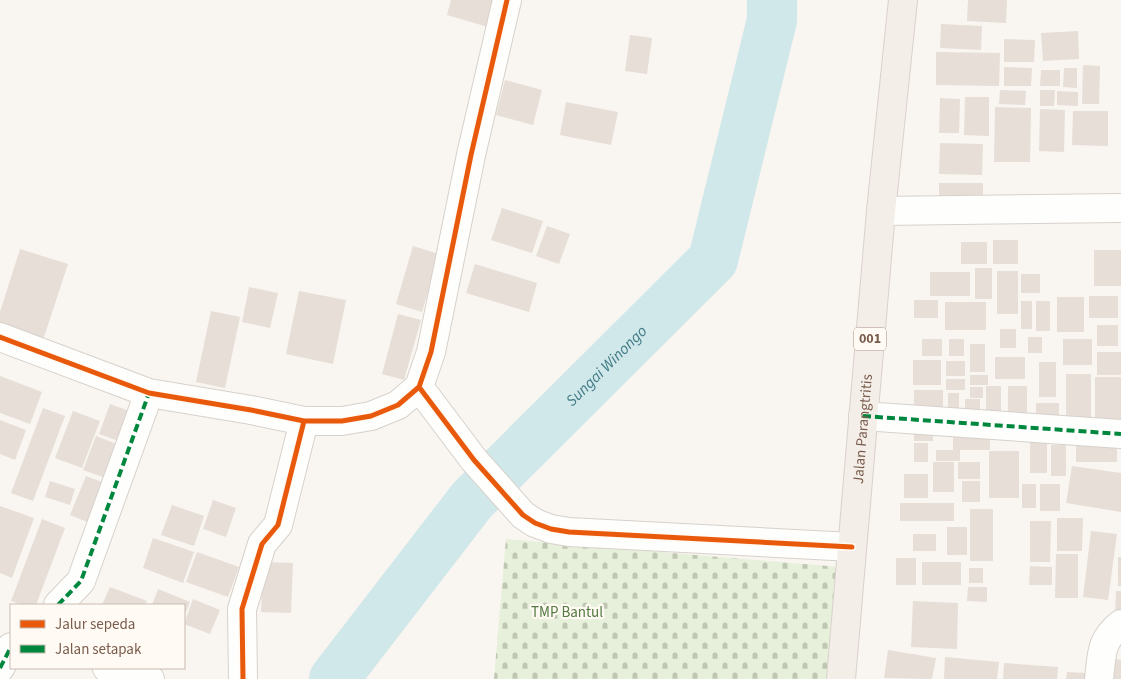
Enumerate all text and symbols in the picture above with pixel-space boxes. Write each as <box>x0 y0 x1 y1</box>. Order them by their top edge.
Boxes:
water label: Sungai Winongo <box>561 321 652 411</box>
road number: 001 <box>854 328 886 350</box>
street label: Jalan Parangtritis <box>847 373 878 485</box>
park label: TMP Bantul <box>531 602 603 623</box>
legend <box>10 604 185 669</box>
text: Jalur sepeda <box>55 614 135 635</box>
text: Jalan setapak <box>55 639 142 660</box>

